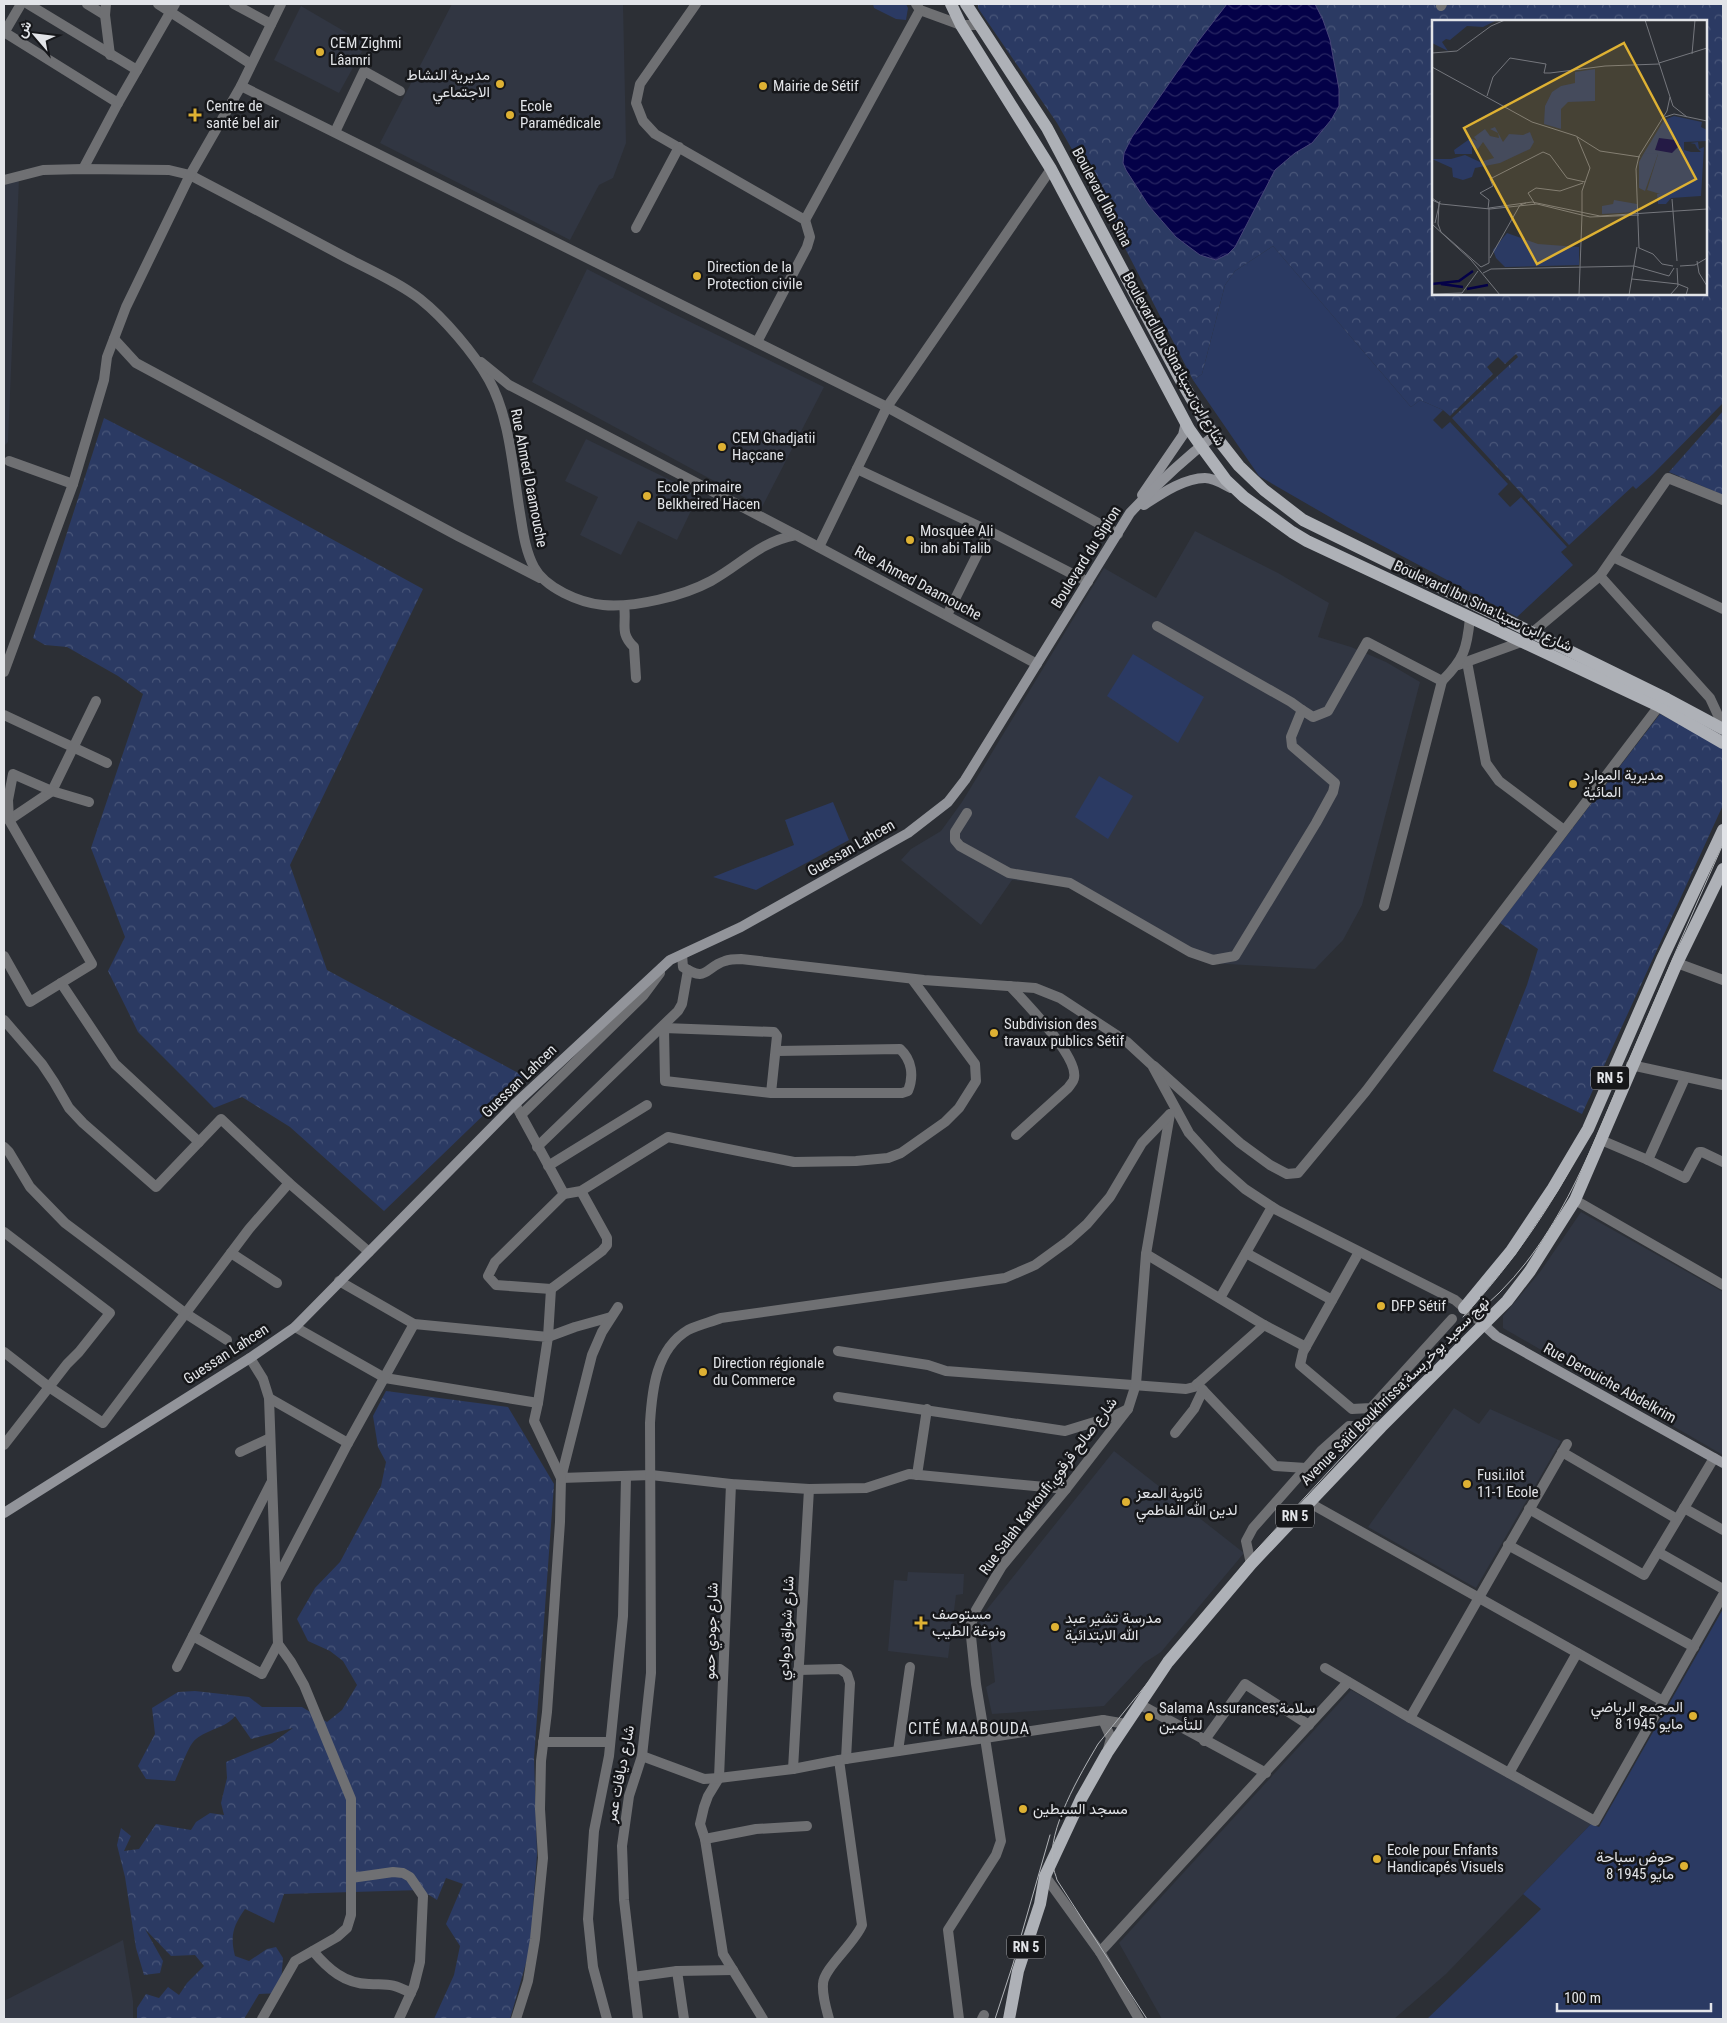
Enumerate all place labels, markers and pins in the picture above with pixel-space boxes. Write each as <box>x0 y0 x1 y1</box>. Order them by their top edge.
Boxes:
place label: CEM Zighmi Lâamri <box>330 34 401 69</box>
marker: CEM Zighmi Lâamri <box>314 46 326 58</box>
place label: مديرية النشاط الاجتماعي <box>407 66 490 105</box>
place label: Mairie de Sétif <box>773 77 859 95</box>
marker: مديرية النشاط الاجتماعي <box>494 78 506 90</box>
marker: Mairie de Sétif <box>757 80 769 92</box>
place label: Centre de santé bel air <box>206 97 279 132</box>
place label: Ecole Paramédicale <box>520 97 601 132</box>
marker: Centre de santé bel air <box>188 108 202 122</box>
marker: Ecole Paramédicale <box>504 109 516 121</box>
place label: Direction de la Protection civile <box>707 258 803 293</box>
marker: Direction de la Protection civile <box>691 270 703 282</box>
place label: CEM Ghadjatii Haçcane <box>732 429 815 464</box>
marker: CEM Ghadjatii Haçcane <box>716 441 728 453</box>
place label: Ecole primaire Belkheired Hacen <box>657 478 760 513</box>
marker: Ecole primaire Belkheired Hacen <box>641 490 653 502</box>
place label: Mosquée Ali ibn abi Talib <box>920 522 994 557</box>
marker: Mosquée Ali ibn abi Talib <box>904 534 916 546</box>
place label: مديرية الموارد المائية <box>1583 766 1664 801</box>
marker: مديرية الموارد المائية <box>1567 778 1579 790</box>
place label: Subdivision des travaux publics Sétif <box>1004 1015 1124 1050</box>
marker: Subdivision des travaux publics Sétif <box>988 1027 1000 1039</box>
place label: DFP Sétif <box>1391 1297 1446 1315</box>
marker: DFP Sétif <box>1375 1300 1387 1312</box>
place label: Direction régionale du Commerce <box>713 1354 824 1389</box>
marker: Direction régionale du Commerce <box>697 1366 709 1378</box>
place label: Fusi.ilot 11-1 Ecole <box>1477 1466 1539 1501</box>
marker: Fusi.ilot 11-1 Ecole <box>1461 1478 1473 1490</box>
place label: ثانوية المعز لدين الله الفاطمي <box>1135 1484 1238 1523</box>
marker: ثانوية المعز لدين الله الفاطمي <box>1120 1496 1132 1508</box>
place label: مستوصف ونوغة الطيب <box>932 1605 1006 1640</box>
place label: مدرسة تشير عبد الله الابتدائية <box>1065 1609 1161 1644</box>
marker: مستوصف ونوغة الطيب <box>914 1616 928 1630</box>
marker: مدرسة تشير عبد الله الابتدائية <box>1049 1621 1061 1633</box>
place label: المجمع الرياضي 8 مايو 1945 <box>1591 1698 1683 1733</box>
place label: Salama Assurances;سلامة للتأمين <box>1159 1699 1315 1735</box>
marker: المجمع الرياضي 8 مايو 1945 <box>1687 1710 1699 1722</box>
marker: Salama Assurances;سلامة للتأمين <box>1143 1711 1155 1723</box>
place label: مسجد السبطين <box>1033 1800 1128 1819</box>
marker: مسجد السبطين <box>1017 1803 1029 1815</box>
place label: Ecole pour Enfants Handicapés Visuels <box>1387 1841 1504 1876</box>
place label: حوض سباحة 8 مايو 1945 <box>1596 1848 1674 1883</box>
marker: Ecole pour Enfants Handicapés Visuels <box>1371 1853 1383 1865</box>
marker: حوض سباحة 8 مايو 1945 <box>1678 1860 1690 1872</box>

